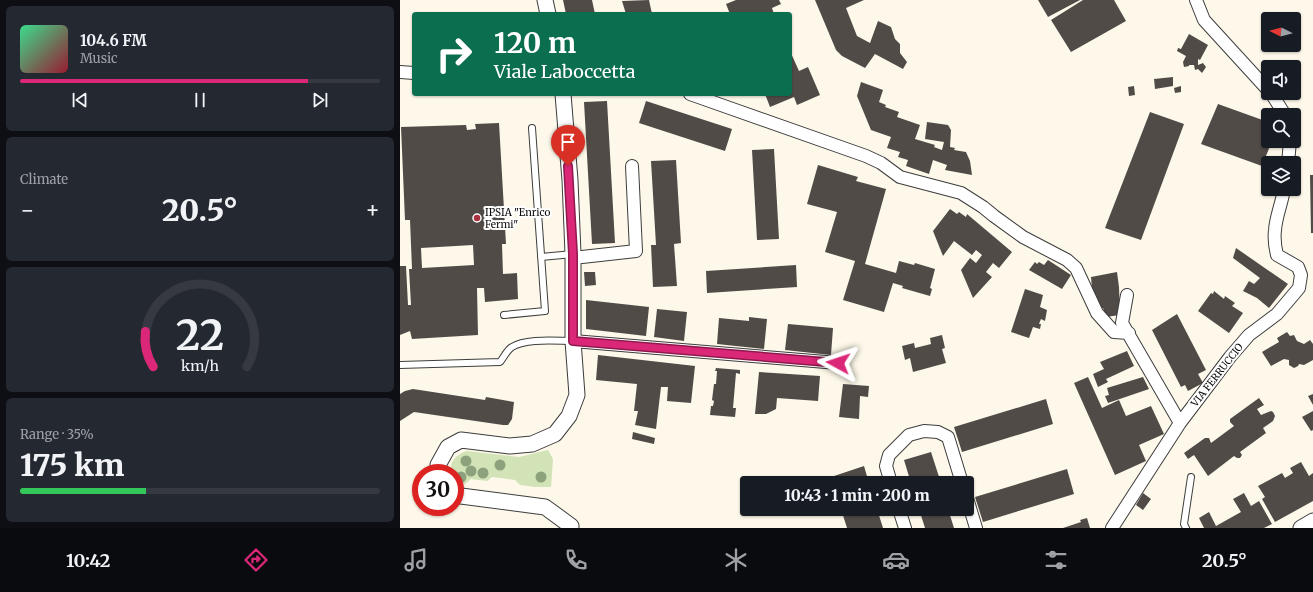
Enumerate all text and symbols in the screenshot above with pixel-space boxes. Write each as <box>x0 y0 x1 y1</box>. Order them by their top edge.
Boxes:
north arrow <box>1261 12 1301 52</box>
map controls <box>1261 12 1301 196</box>
text: 120 m <box>494 25 576 61</box>
icon: right <box>428 28 480 80</box>
text: 104.6 FM <box>80 31 147 50</box>
text: Music <box>80 50 118 67</box>
text: Viale Laboccetta <box>494 60 635 83</box>
button: sound <box>1261 60 1301 100</box>
icon: previous <box>69 89 91 111</box>
icon: pause <box>189 89 211 111</box>
icon: next <box>309 89 331 111</box>
button: search <box>1261 108 1301 148</box>
pin <box>551 125 585 166</box>
icon: arrive <box>557 131 579 153</box>
button: layers <box>1261 156 1301 196</box>
text: Climate <box>20 171 68 188</box>
text: 20.5° <box>162 191 238 229</box>
text: − <box>20 196 35 224</box>
text: + <box>365 196 380 224</box>
place label: IPSIA "Enrico Fermi" <box>485 206 550 231</box>
marker: IPSIA "Enrico Fermi" <box>472 213 482 223</box>
text: 22 <box>176 309 224 361</box>
street label: VIA FERRUCCIO <box>1188 341 1246 410</box>
position arrow <box>817 342 859 384</box>
text: km/h <box>181 357 219 375</box>
text: Range · 35% <box>20 426 94 443</box>
text: 175 km <box>20 446 124 484</box>
speed limit sign: 30 <box>412 464 464 516</box>
text: 10:43 · 1 min · 200 m <box>784 486 930 505</box>
icon: directions <box>242 546 270 574</box>
icon: music <box>402 546 430 574</box>
icon: phone <box>562 546 590 574</box>
icon: climate <box>722 546 750 574</box>
icon: car <box>882 546 910 574</box>
icon: filters <box>1042 546 1070 574</box>
text: 10:42 <box>66 549 110 572</box>
text: 20.5° <box>1202 549 1247 572</box>

